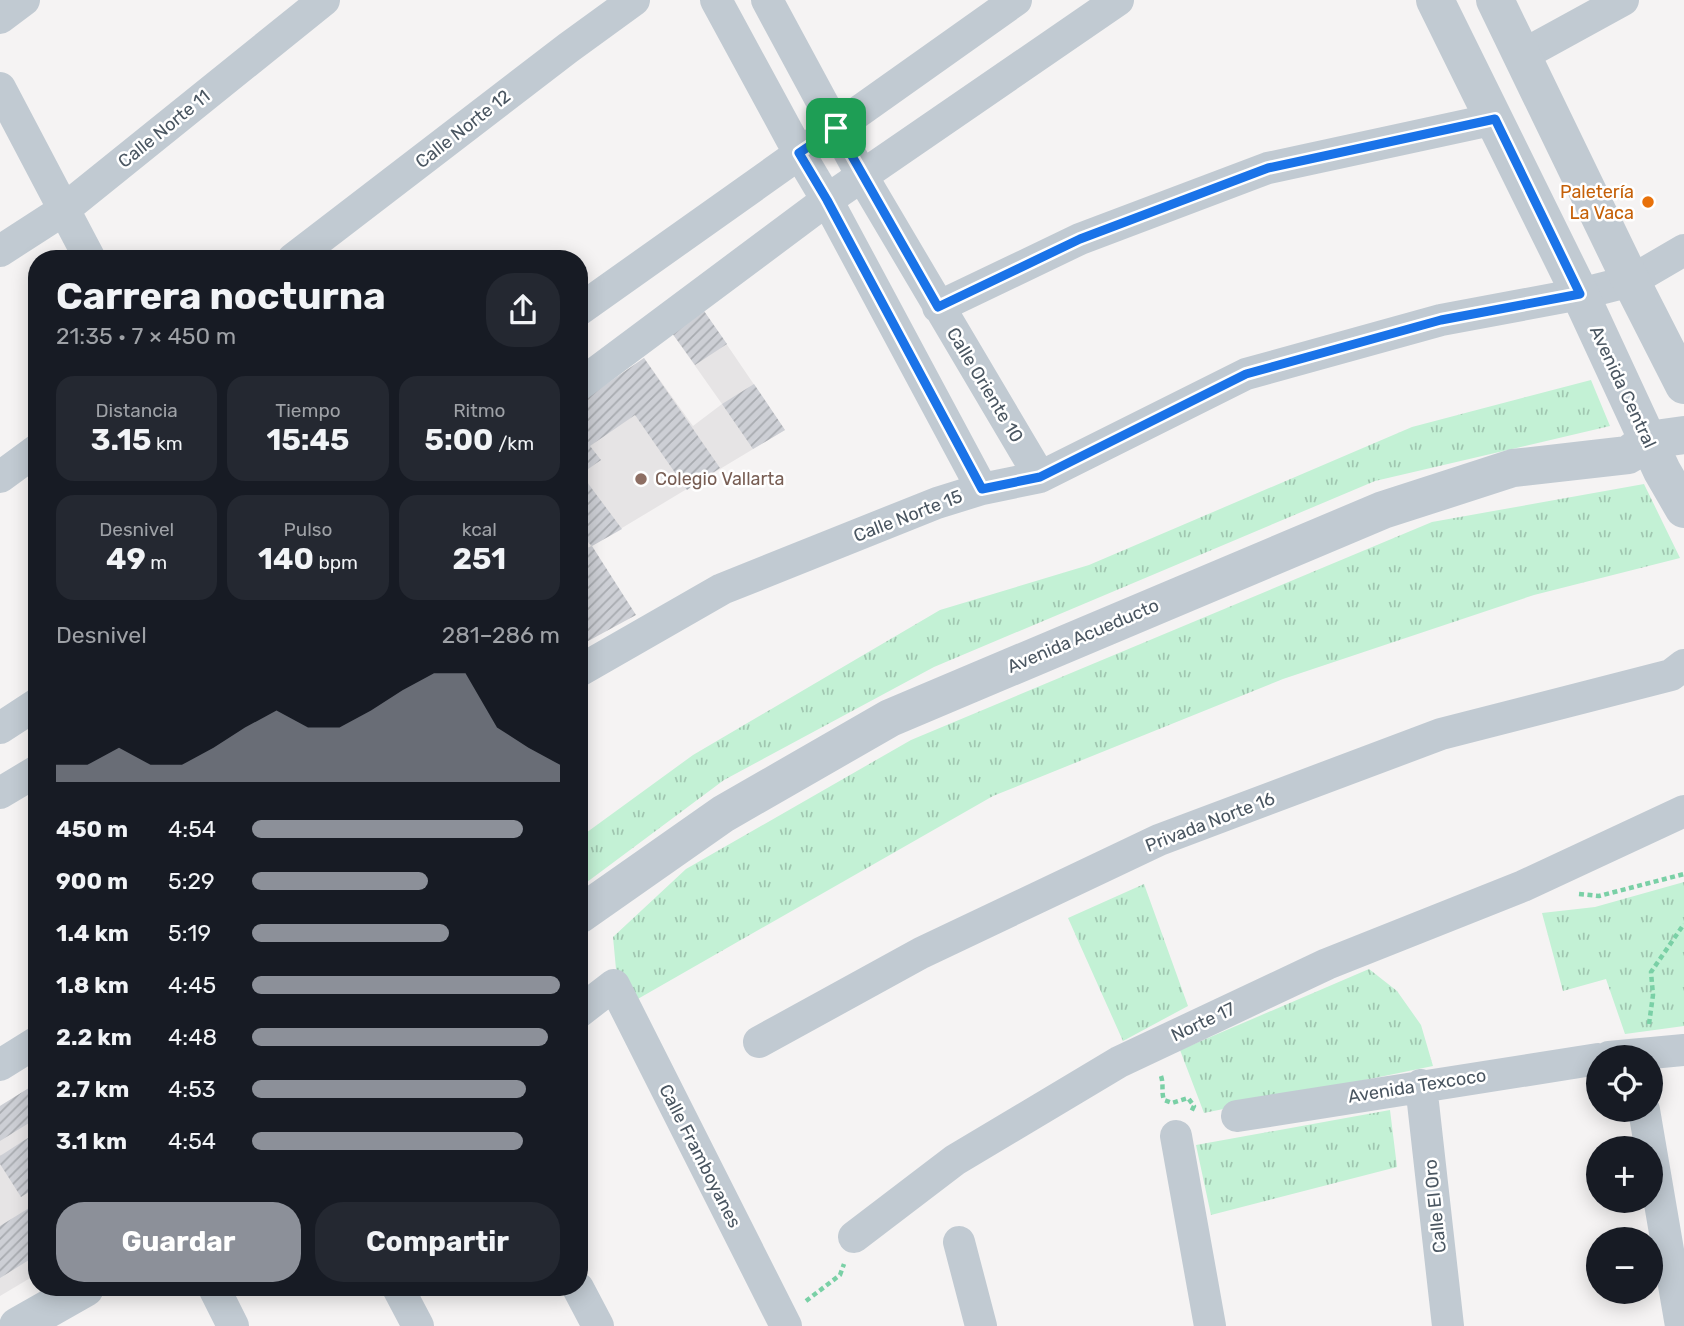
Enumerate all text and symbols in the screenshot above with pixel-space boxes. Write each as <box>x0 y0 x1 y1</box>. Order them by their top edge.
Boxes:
street label: Calle Norte 11 <box>114 85 214 173</box>
street label: Calle Norte 12 <box>411 85 515 173</box>
pin <box>806 98 866 158</box>
icon: arrive <box>817 109 855 147</box>
place label: Paletería La Vaca <box>1560 181 1634 224</box>
marker: Paletería La Vaca <box>1640 194 1656 210</box>
text: Carrera nocturna <box>56 273 386 319</box>
button: share <box>486 273 560 347</box>
text: 21:35 · 7 × 450 m <box>56 322 236 350</box>
street label: Avenida Central <box>1585 322 1661 452</box>
street label: Calle Oriente 10 <box>942 324 1028 446</box>
text: Distancia <box>95 399 178 422</box>
text: Tiempo <box>275 399 341 422</box>
text: Ritmo <box>453 399 505 422</box>
text: 3.15 <box>91 422 151 458</box>
text: 15:45 <box>267 422 349 458</box>
text: 5:00 <box>425 422 494 458</box>
text: km <box>151 432 183 455</box>
text: /km <box>494 432 534 455</box>
place label: Colegio Vallarta <box>655 468 784 490</box>
marker: Colegio Vallarta <box>633 471 649 487</box>
street label: Calle Norte 15 <box>850 485 966 547</box>
text: Desnivel <box>99 518 174 541</box>
text: Pulso <box>284 518 332 541</box>
text: kcal <box>462 518 497 541</box>
text: 49 <box>106 541 146 577</box>
text: 140 <box>258 541 314 577</box>
text: 251 <box>453 541 506 577</box>
text: m <box>146 551 167 574</box>
text: bpm <box>314 551 358 574</box>
street label: Avenida Acueducto <box>1004 594 1162 678</box>
text: Desnivel <box>56 621 147 649</box>
text: 281–286 m <box>442 621 560 649</box>
street label: Privada Norte 16 <box>1142 787 1278 857</box>
text: 450 m <box>56 815 128 843</box>
text: 4:54 <box>168 815 216 843</box>
text: 900 m <box>56 867 128 895</box>
text: 5:29 <box>168 867 215 895</box>
text: 1.4 km <box>56 919 129 947</box>
text: 5:19 <box>168 919 211 947</box>
text: 1.8 km <box>56 971 129 999</box>
text: 4:45 <box>168 971 216 999</box>
street label: Norte 17 <box>1167 998 1239 1046</box>
text: 2.2 km <box>56 1023 132 1051</box>
text: 4:48 <box>168 1023 217 1051</box>
map controls <box>1586 1045 1663 1304</box>
button: locate <box>1586 1045 1663 1122</box>
street label: Avenida Texcoco <box>1346 1064 1488 1108</box>
text: 2.7 km <box>56 1075 129 1103</box>
text: 4:53 <box>168 1075 216 1103</box>
street label: Calle Framboyanes <box>654 1080 746 1232</box>
text: 3.1 km <box>56 1127 127 1155</box>
text: 4:54 <box>168 1127 216 1155</box>
button: + <box>1586 1136 1663 1213</box>
street label: Calle El Oro <box>1419 1158 1451 1254</box>
button: Guardar <box>56 1202 301 1282</box>
button: Compartir <box>315 1202 560 1282</box>
button: − <box>1586 1227 1663 1304</box>

